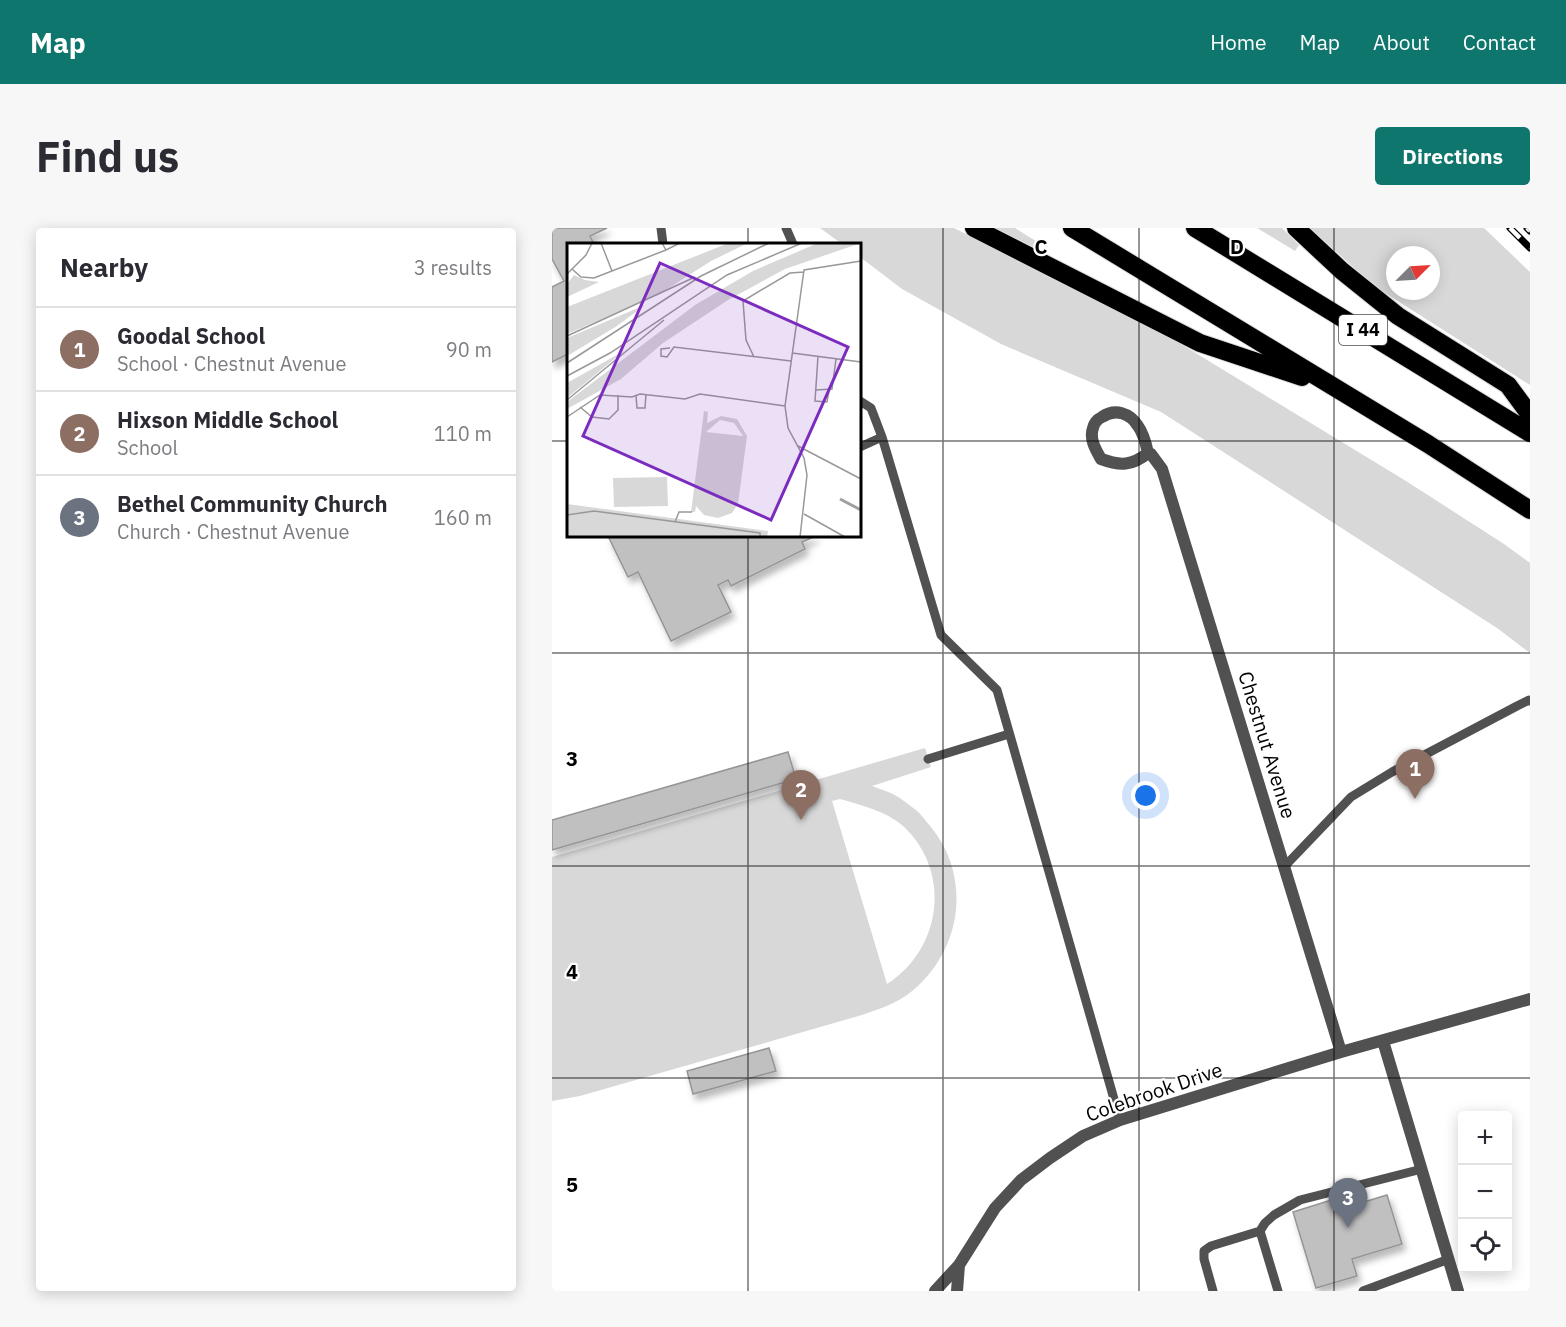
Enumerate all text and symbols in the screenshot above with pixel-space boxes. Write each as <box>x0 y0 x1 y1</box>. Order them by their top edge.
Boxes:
text: Map <box>30 24 86 61</box>
text: Home <box>1210 28 1267 56</box>
text: Map <box>1300 28 1340 56</box>
text: About <box>1373 28 1430 56</box>
text: Contact <box>1463 28 1536 56</box>
button: Directions <box>1375 127 1530 185</box>
text: Find us <box>36 129 179 184</box>
text: C <box>1034 233 1048 260</box>
text: D <box>1230 233 1244 260</box>
inset map <box>567 243 861 537</box>
north arrow <box>1386 246 1440 300</box>
text: Nearby <box>60 250 148 284</box>
text: 3 results <box>414 254 492 281</box>
road number: I 44 <box>1339 315 1387 345</box>
text: Goodal School <box>117 321 265 350</box>
text: 1 <box>74 336 86 363</box>
text: 90 m <box>446 336 492 363</box>
text: School · Chestnut Avenue <box>117 350 346 377</box>
text: Hixson Middle School <box>117 405 338 434</box>
text: 2 <box>74 420 86 447</box>
text: 110 m <box>434 420 492 447</box>
text: School <box>117 434 178 461</box>
text: Bethel Community Church <box>117 489 388 518</box>
text: 3 <box>74 504 86 531</box>
text: 160 m <box>434 504 492 531</box>
text: Church · Chestnut Avenue <box>117 518 349 545</box>
street label: Chestnut Avenue <box>1232 668 1303 822</box>
text: 3 <box>566 745 578 772</box>
pin: 1 <box>1396 750 1434 799</box>
pin: 2 <box>782 770 820 820</box>
your location <box>1131 781 1160 810</box>
text: 4 <box>566 958 578 985</box>
street label: Colebrook Drive <box>1082 1055 1226 1128</box>
map controls <box>1458 1111 1512 1273</box>
button: + <box>1458 1111 1512 1165</box>
button: − <box>1458 1165 1512 1219</box>
text: 5 <box>566 1171 578 1198</box>
pin: 3 <box>1328 1178 1368 1228</box>
button: locate <box>1458 1219 1512 1273</box>

